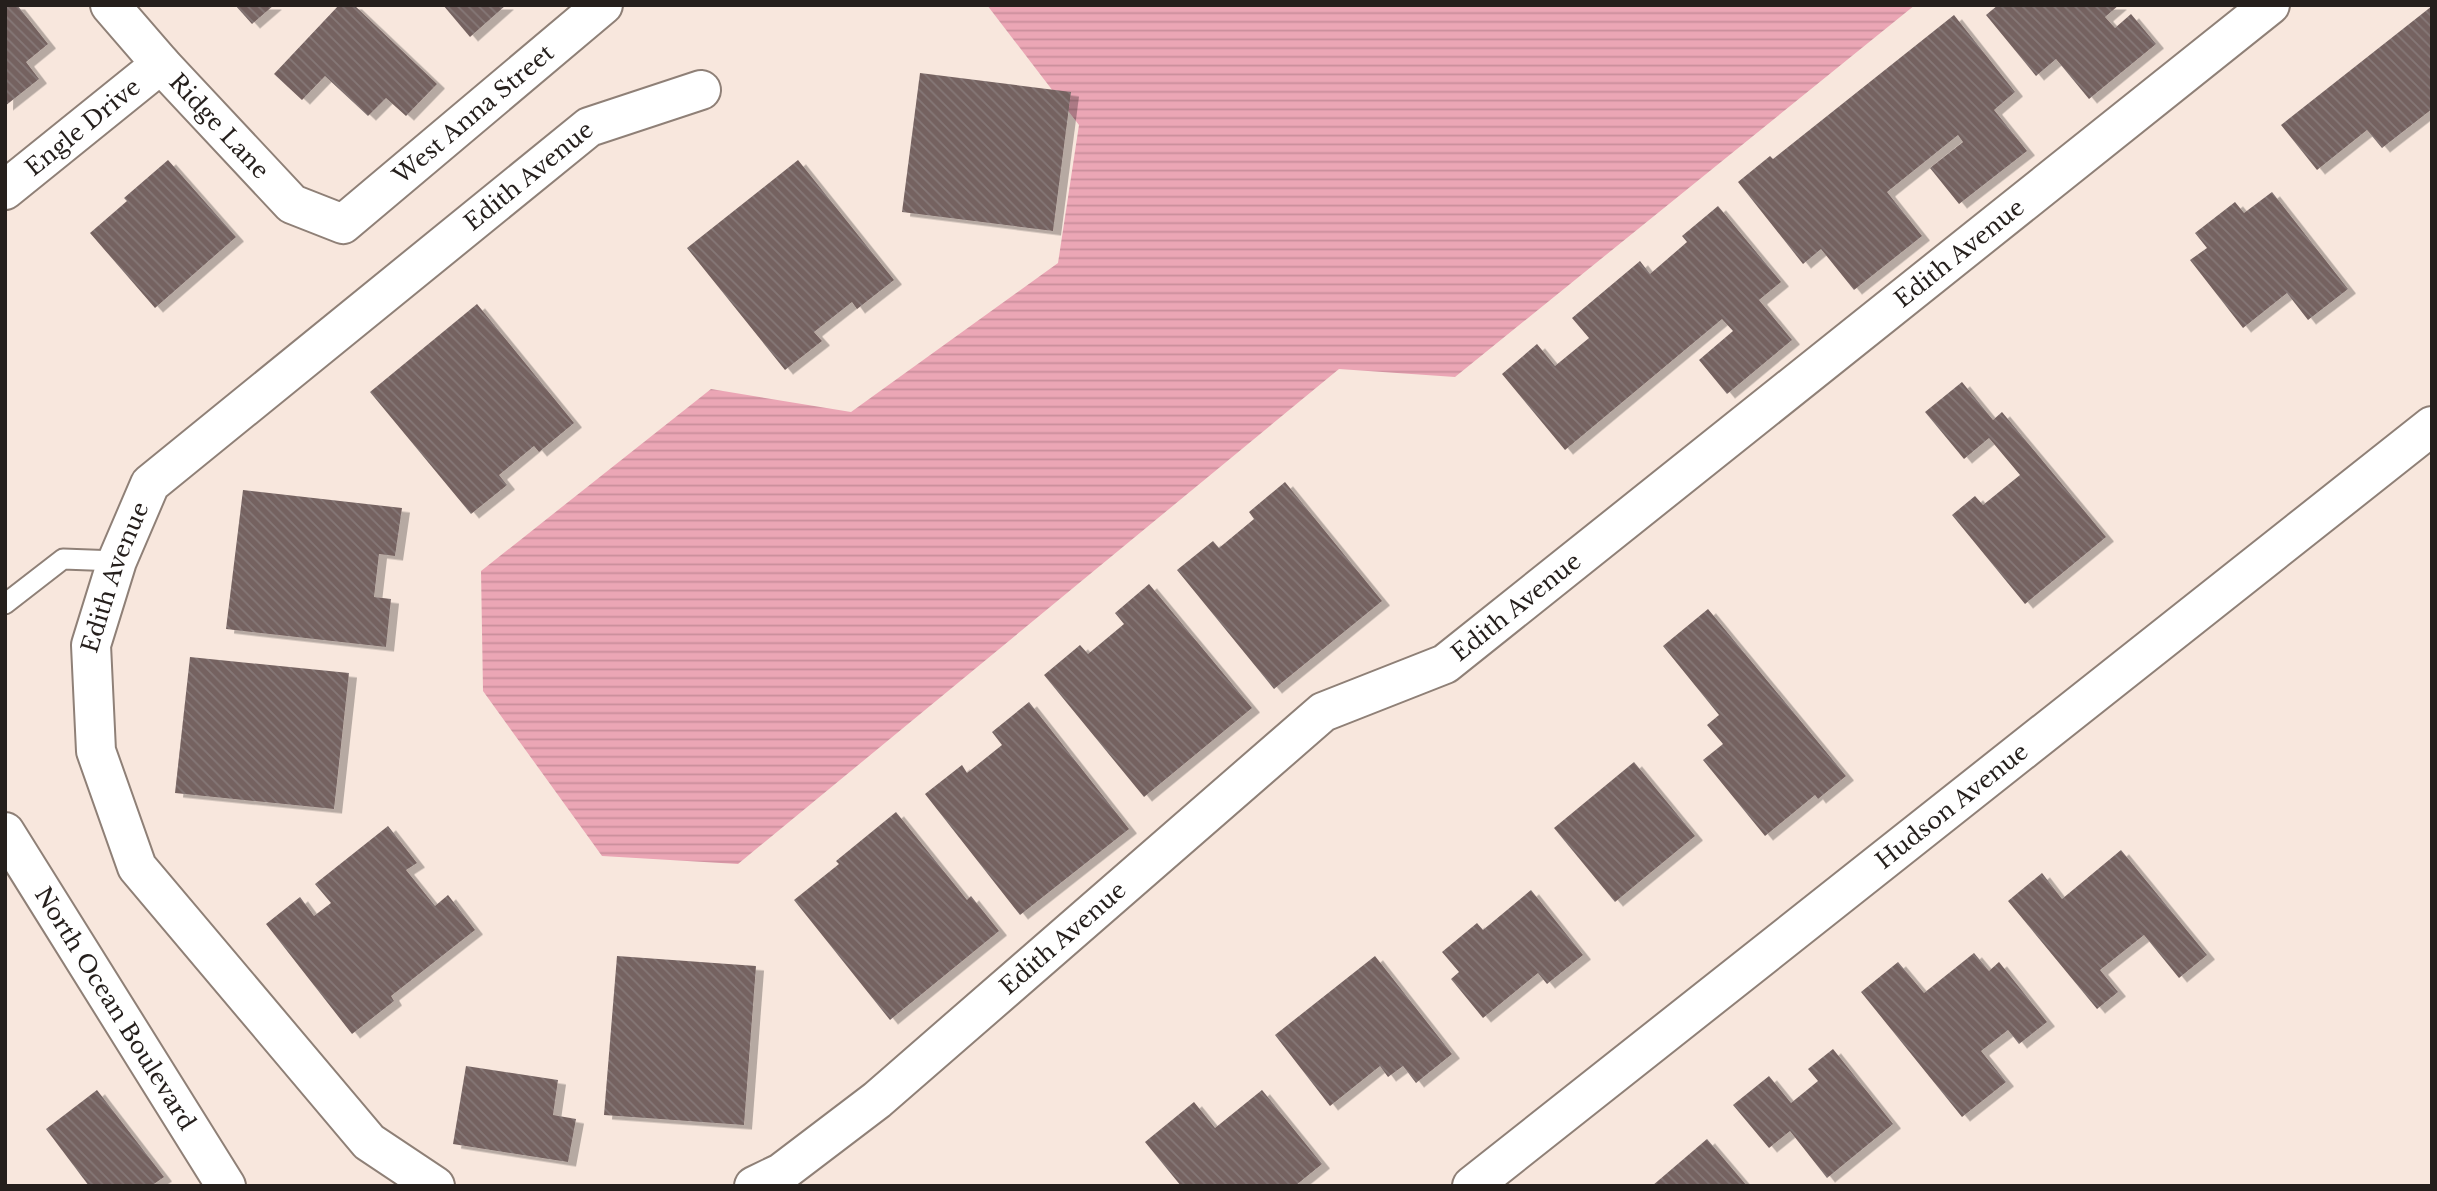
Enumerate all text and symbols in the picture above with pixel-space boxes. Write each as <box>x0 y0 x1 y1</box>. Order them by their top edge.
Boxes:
street label: West Anna Street <box>387 38 560 190</box>
street label: Ridge Lane <box>163 68 275 184</box>
street label: Engle Drive <box>20 72 146 182</box>
street label: Edith Avenue <box>459 115 599 237</box>
street label: Edith Avenue <box>1889 193 2030 313</box>
street label: Edith Avenue <box>75 498 155 656</box>
street label: Edith Avenue <box>1446 547 1587 667</box>
street label: Hudson Avenue <box>1870 737 2034 875</box>
street label: Edith Avenue <box>994 876 1132 1001</box>
street label: North Ocean Boulevard <box>29 882 201 1135</box>

